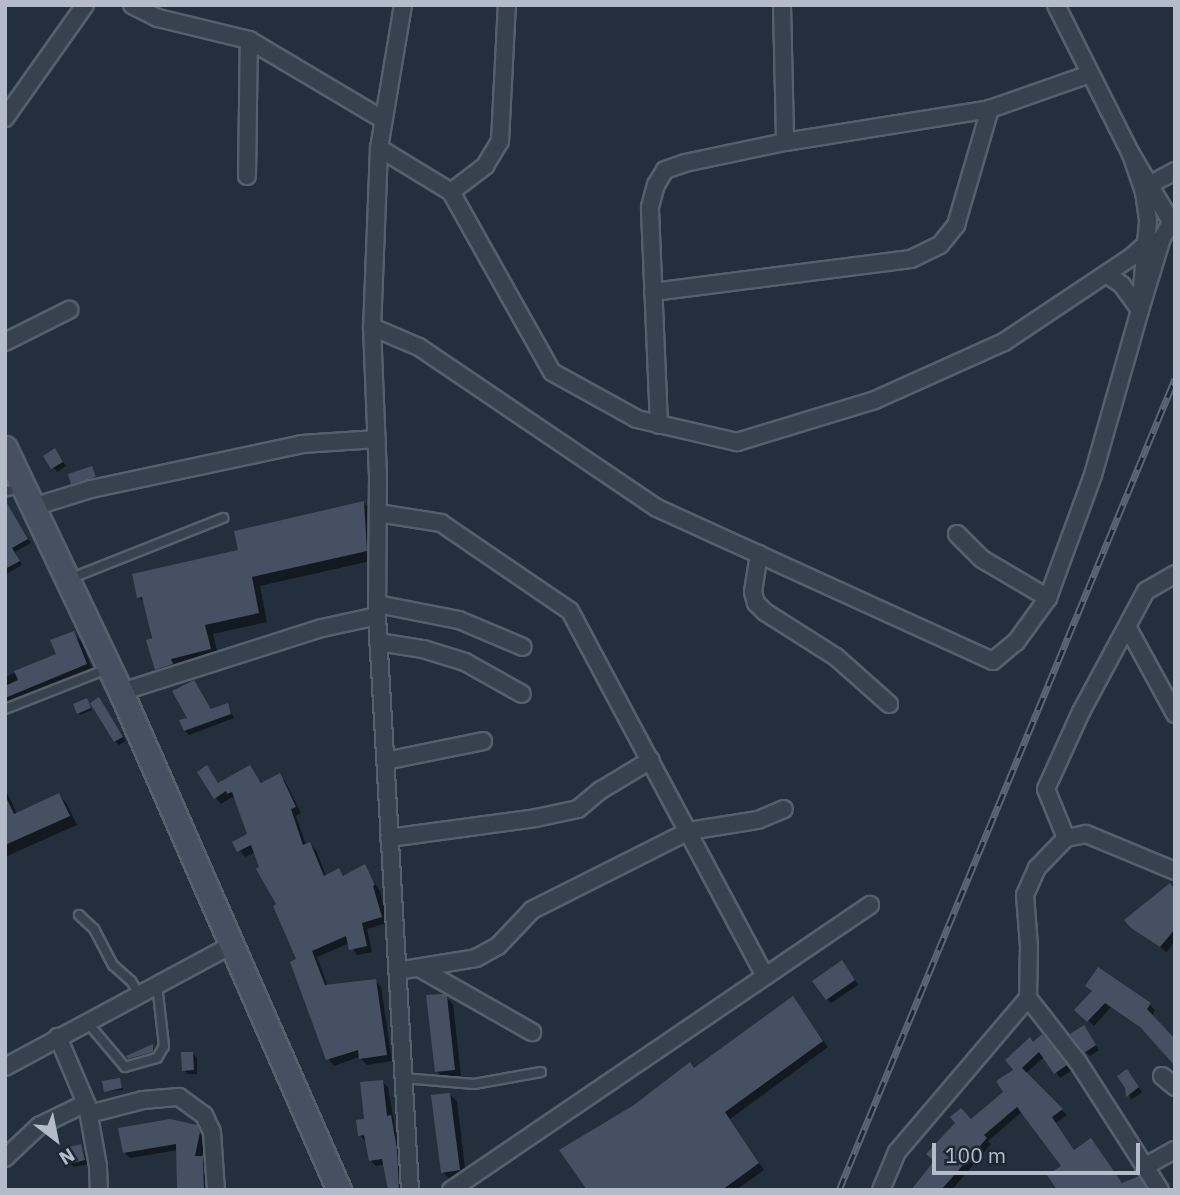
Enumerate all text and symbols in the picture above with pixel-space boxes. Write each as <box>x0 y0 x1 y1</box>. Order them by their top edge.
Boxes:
north arrow <box>21 1104 91 1174</box>
scale bar <box>935 1128 1143 1172</box>
text: 100 m <box>945 1141 1006 1169</box>
text: N <box>55 1143 79 1171</box>

